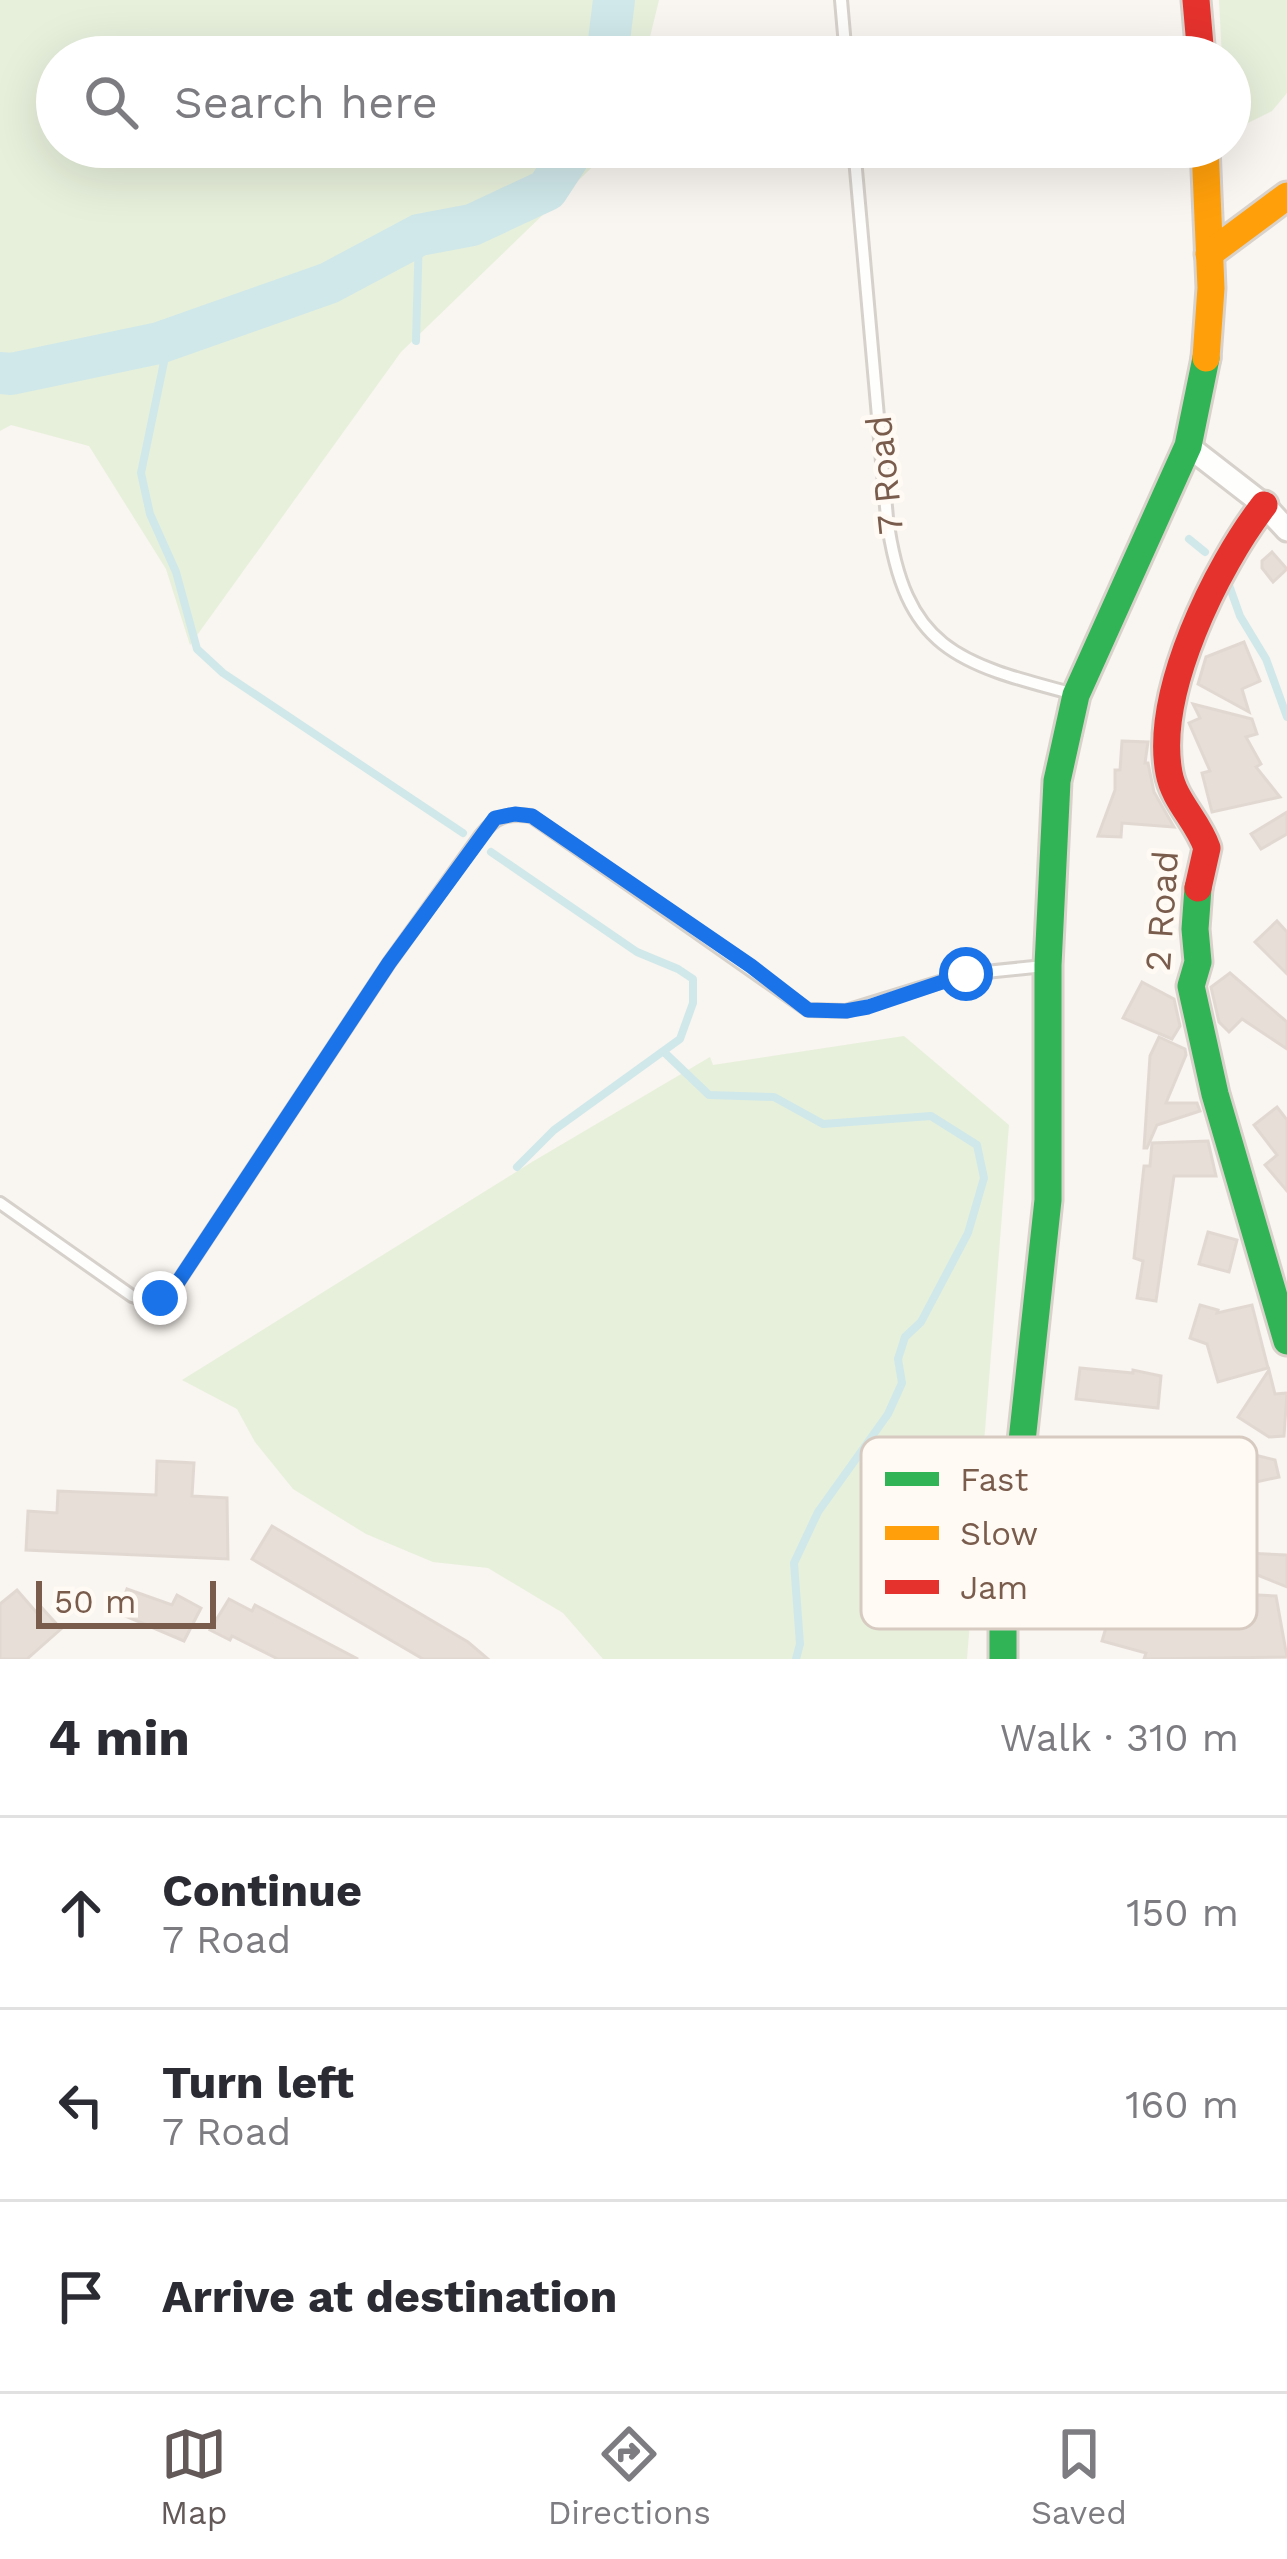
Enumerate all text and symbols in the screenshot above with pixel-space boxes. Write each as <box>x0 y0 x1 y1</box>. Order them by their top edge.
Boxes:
search box <box>36 36 1251 168</box>
icon: search <box>78 69 144 135</box>
text: Search here <box>174 76 438 129</box>
street label: 7 Road <box>858 413 912 536</box>
street label: 2 Road <box>1137 849 1187 973</box>
route start <box>939 947 993 1001</box>
route end <box>133 1271 187 1325</box>
legend <box>861 1437 1257 1629</box>
text: Fast <box>960 1460 1029 1499</box>
text: Slow <box>960 1514 1038 1553</box>
text: Jam <box>960 1568 1028 1607</box>
scale bar <box>36 1575 216 1628</box>
text: 50 m <box>54 1582 136 1621</box>
text: 4 min <box>48 1708 190 1767</box>
text: Walk · 310 m <box>1000 1715 1239 1760</box>
text: Continue <box>162 1864 362 1917</box>
icon: ahead <box>48 1880 114 1946</box>
text: 150 m <box>1126 1890 1239 1935</box>
text: 7 Road <box>162 1917 291 1962</box>
text: Turn left <box>162 2056 354 2109</box>
icon: left <box>48 2072 114 2138</box>
text: 160 m <box>1125 2082 1239 2127</box>
text: 7 Road <box>162 2109 291 2154</box>
icon: arrive <box>48 2264 114 2330</box>
text: Arrive at destination <box>162 2270 617 2323</box>
tab: Map <box>160 2421 227 2532</box>
tab: Directions <box>548 2421 711 2532</box>
tab: Saved <box>1031 2421 1127 2532</box>

